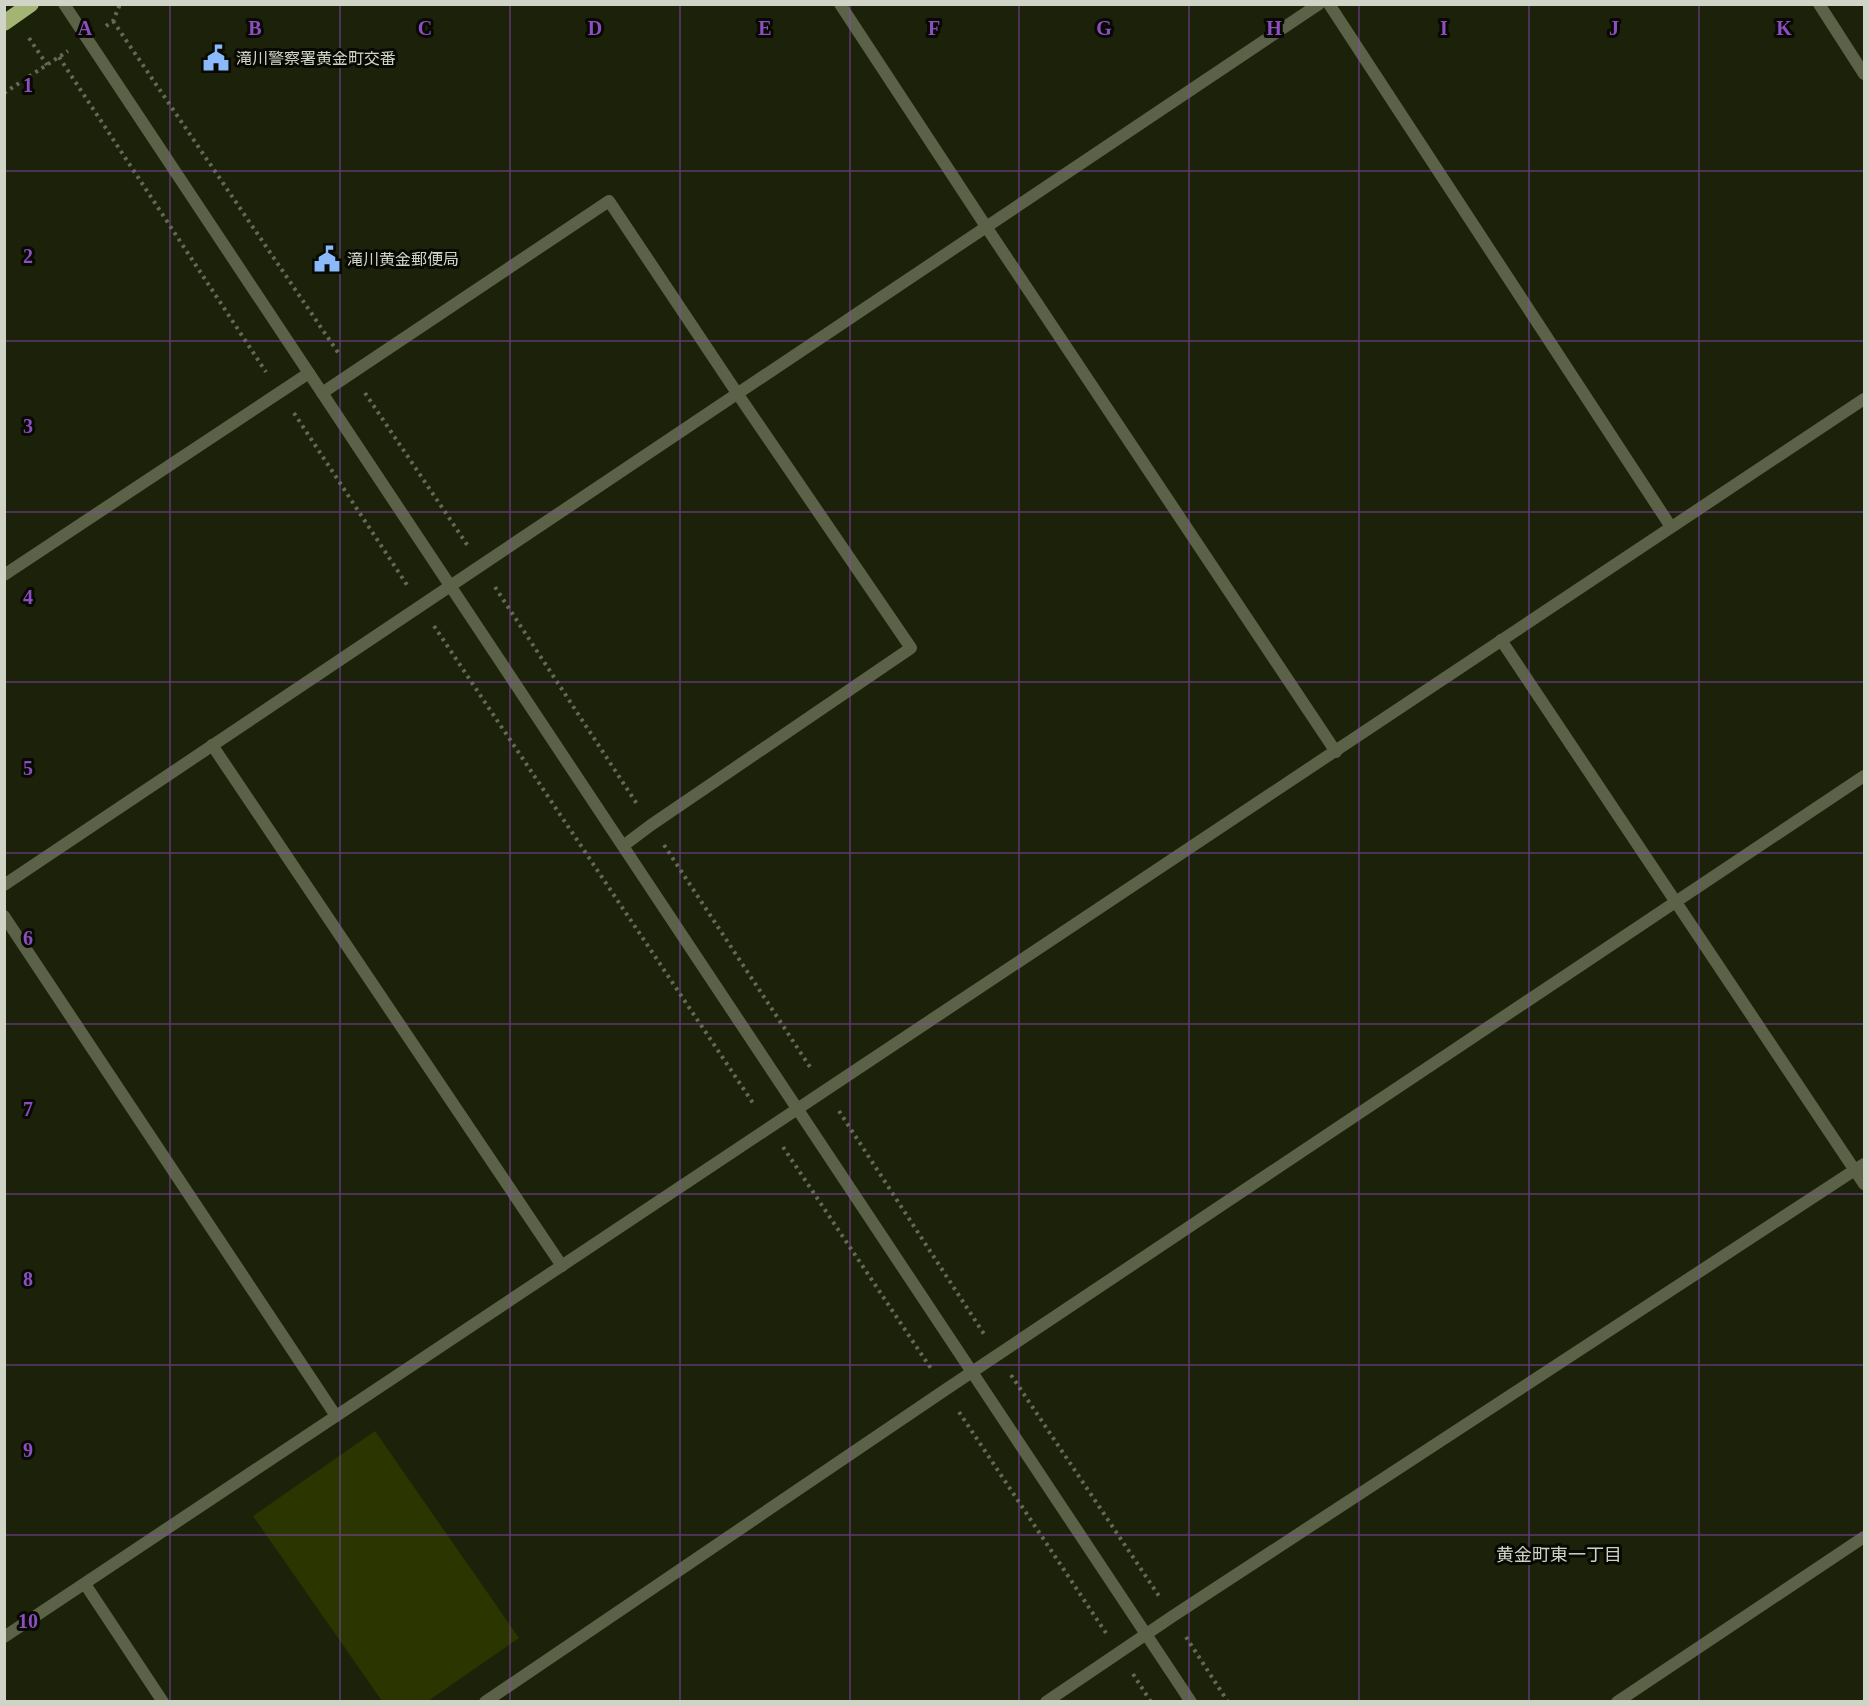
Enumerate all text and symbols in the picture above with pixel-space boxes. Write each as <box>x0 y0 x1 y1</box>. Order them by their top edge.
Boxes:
text: A <box>78 17 93 39</box>
text: B <box>248 17 262 39</box>
text: C <box>418 17 432 39</box>
text: D <box>588 17 602 39</box>
text: E <box>758 17 772 39</box>
text: F <box>928 17 940 39</box>
text: G <box>1096 17 1112 39</box>
text: H <box>1266 17 1282 39</box>
text: I <box>1440 17 1448 39</box>
text: J <box>1609 17 1619 39</box>
text: K <box>1776 17 1792 39</box>
public building icon: 滝川警察署黄金町交番 <box>201 43 231 73</box>
place label: 滝川警察署黄金町交番 <box>236 50 396 67</box>
text: 1 <box>23 74 33 96</box>
public building icon: 滝川黄金郵便局 <box>312 244 342 274</box>
text: 2 <box>23 245 33 267</box>
place label: 滝川黄金郵便局 <box>347 251 459 268</box>
text: 3 <box>23 415 33 437</box>
text: 4 <box>23 586 33 608</box>
text: 5 <box>23 757 33 779</box>
text: 6 <box>23 927 33 949</box>
text: 7 <box>23 1098 33 1120</box>
text: 8 <box>23 1268 33 1290</box>
text: 9 <box>23 1439 33 1461</box>
district label: 黄金町東一丁目 <box>1496 1545 1622 1565</box>
text: 10 <box>18 1610 38 1632</box>

